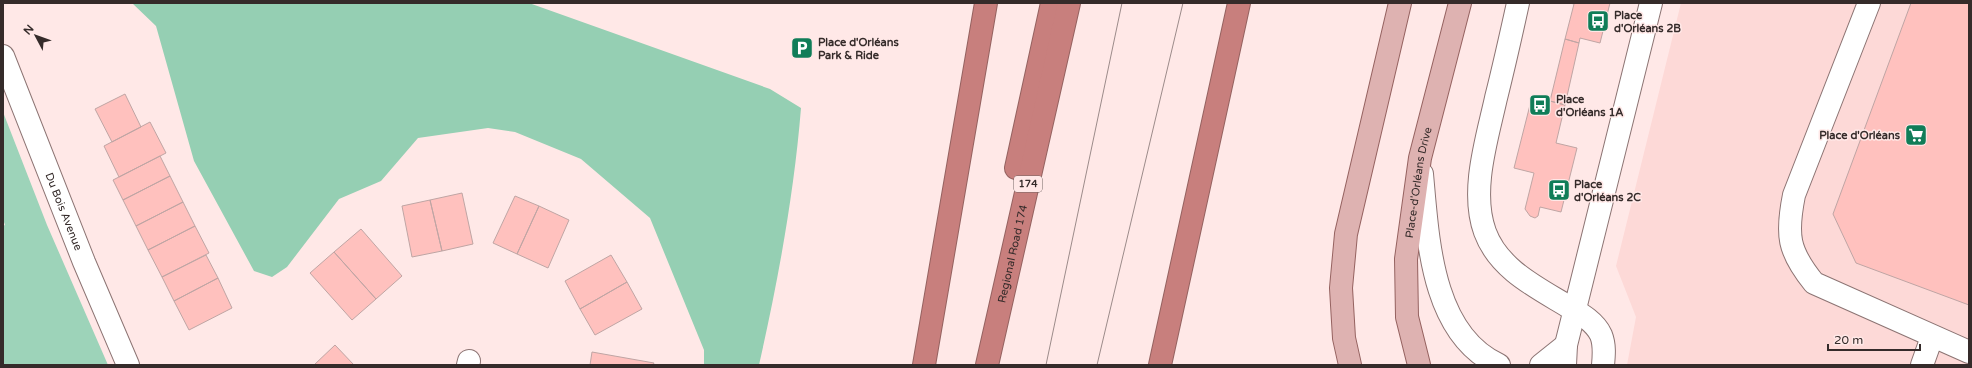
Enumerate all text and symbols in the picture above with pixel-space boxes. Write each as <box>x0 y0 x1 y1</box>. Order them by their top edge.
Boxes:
bus stop icon: Place d'Orléans 2B <box>1585 8 1611 34</box>
place label: Place d'Orléans 2B <box>1614 9 1681 35</box>
north arrow <box>16 16 56 56</box>
text: N <box>21 22 37 37</box>
parking icon: Place d'Orléans Park & Ride <box>789 35 815 61</box>
place label: Place d'Orléans Park & Ride <box>818 36 899 62</box>
bus stop icon: Place d'Orléans 1A <box>1527 92 1553 118</box>
place label: Place d'Orléans 1A <box>1556 93 1624 119</box>
supermarket icon: Place d'Orléans <box>1903 122 1929 148</box>
street label: Place-d'Orléans Drive <box>1402 126 1434 239</box>
place label: Place d'Orléans <box>1819 129 1901 142</box>
street label: Du Bois Avenue <box>43 171 85 252</box>
road number: 174 <box>1014 176 1042 192</box>
bus stop icon: Place d'Orléans 2C <box>1546 177 1572 203</box>
place label: Place d'Orléans 2C <box>1574 178 1641 204</box>
street label: Regional Road 174 <box>995 203 1030 304</box>
scale bar <box>1828 326 1920 352</box>
text: 20 m <box>1834 333 1863 347</box>

